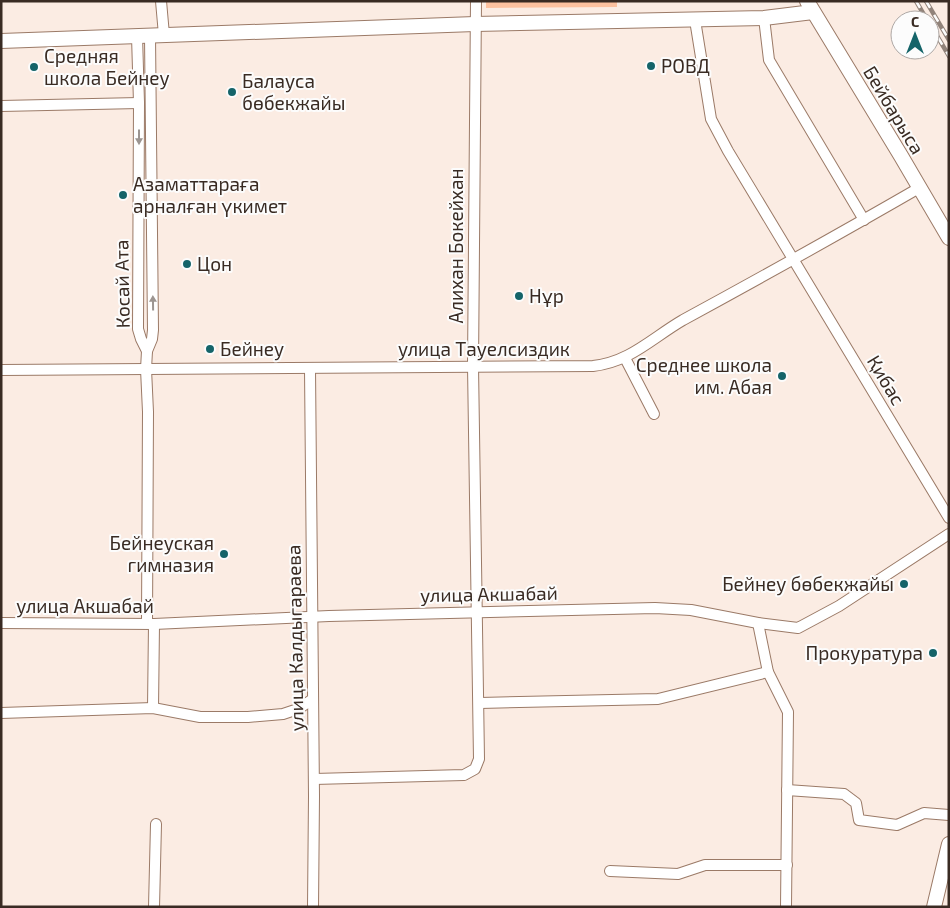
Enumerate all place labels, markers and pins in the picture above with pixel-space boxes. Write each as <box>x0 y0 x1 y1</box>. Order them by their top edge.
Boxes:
place label: Средняя школа Бейнеу <box>44 44 170 90</box>
place label: РОВД <box>661 54 710 77</box>
marker: РОВД <box>645 60 657 72</box>
marker: Средняя школа Бейнеу <box>28 61 40 73</box>
place label: Балауса бөбекжайы <box>242 69 345 114</box>
marker: Балауса бөбекжайы <box>226 86 238 98</box>
place label: Азаматтараға арналған үкимет <box>133 172 287 217</box>
marker: Азаматтараға арналған үкимет <box>117 189 129 201</box>
place label: Цон <box>197 252 232 275</box>
marker: Цон <box>181 258 193 270</box>
place label: Нұр <box>529 284 564 307</box>
marker: Нұр <box>513 290 525 302</box>
place label: Бейнеу <box>220 337 284 361</box>
marker: Бейнеу <box>204 343 216 355</box>
place label: Среднее школа им. Абая <box>636 353 772 398</box>
marker: Среднее школа им. Абая <box>776 370 788 382</box>
place label: Бейнеуская гимназия <box>110 531 214 576</box>
marker: Бейнеуская гимназия <box>218 548 230 560</box>
place label: Бейнеу бөбекжайы <box>722 572 894 596</box>
marker: Бейнеу бөбекжайы <box>898 578 910 590</box>
place label: Прокуратура <box>806 641 923 665</box>
marker: Прокуратура <box>927 647 939 659</box>

